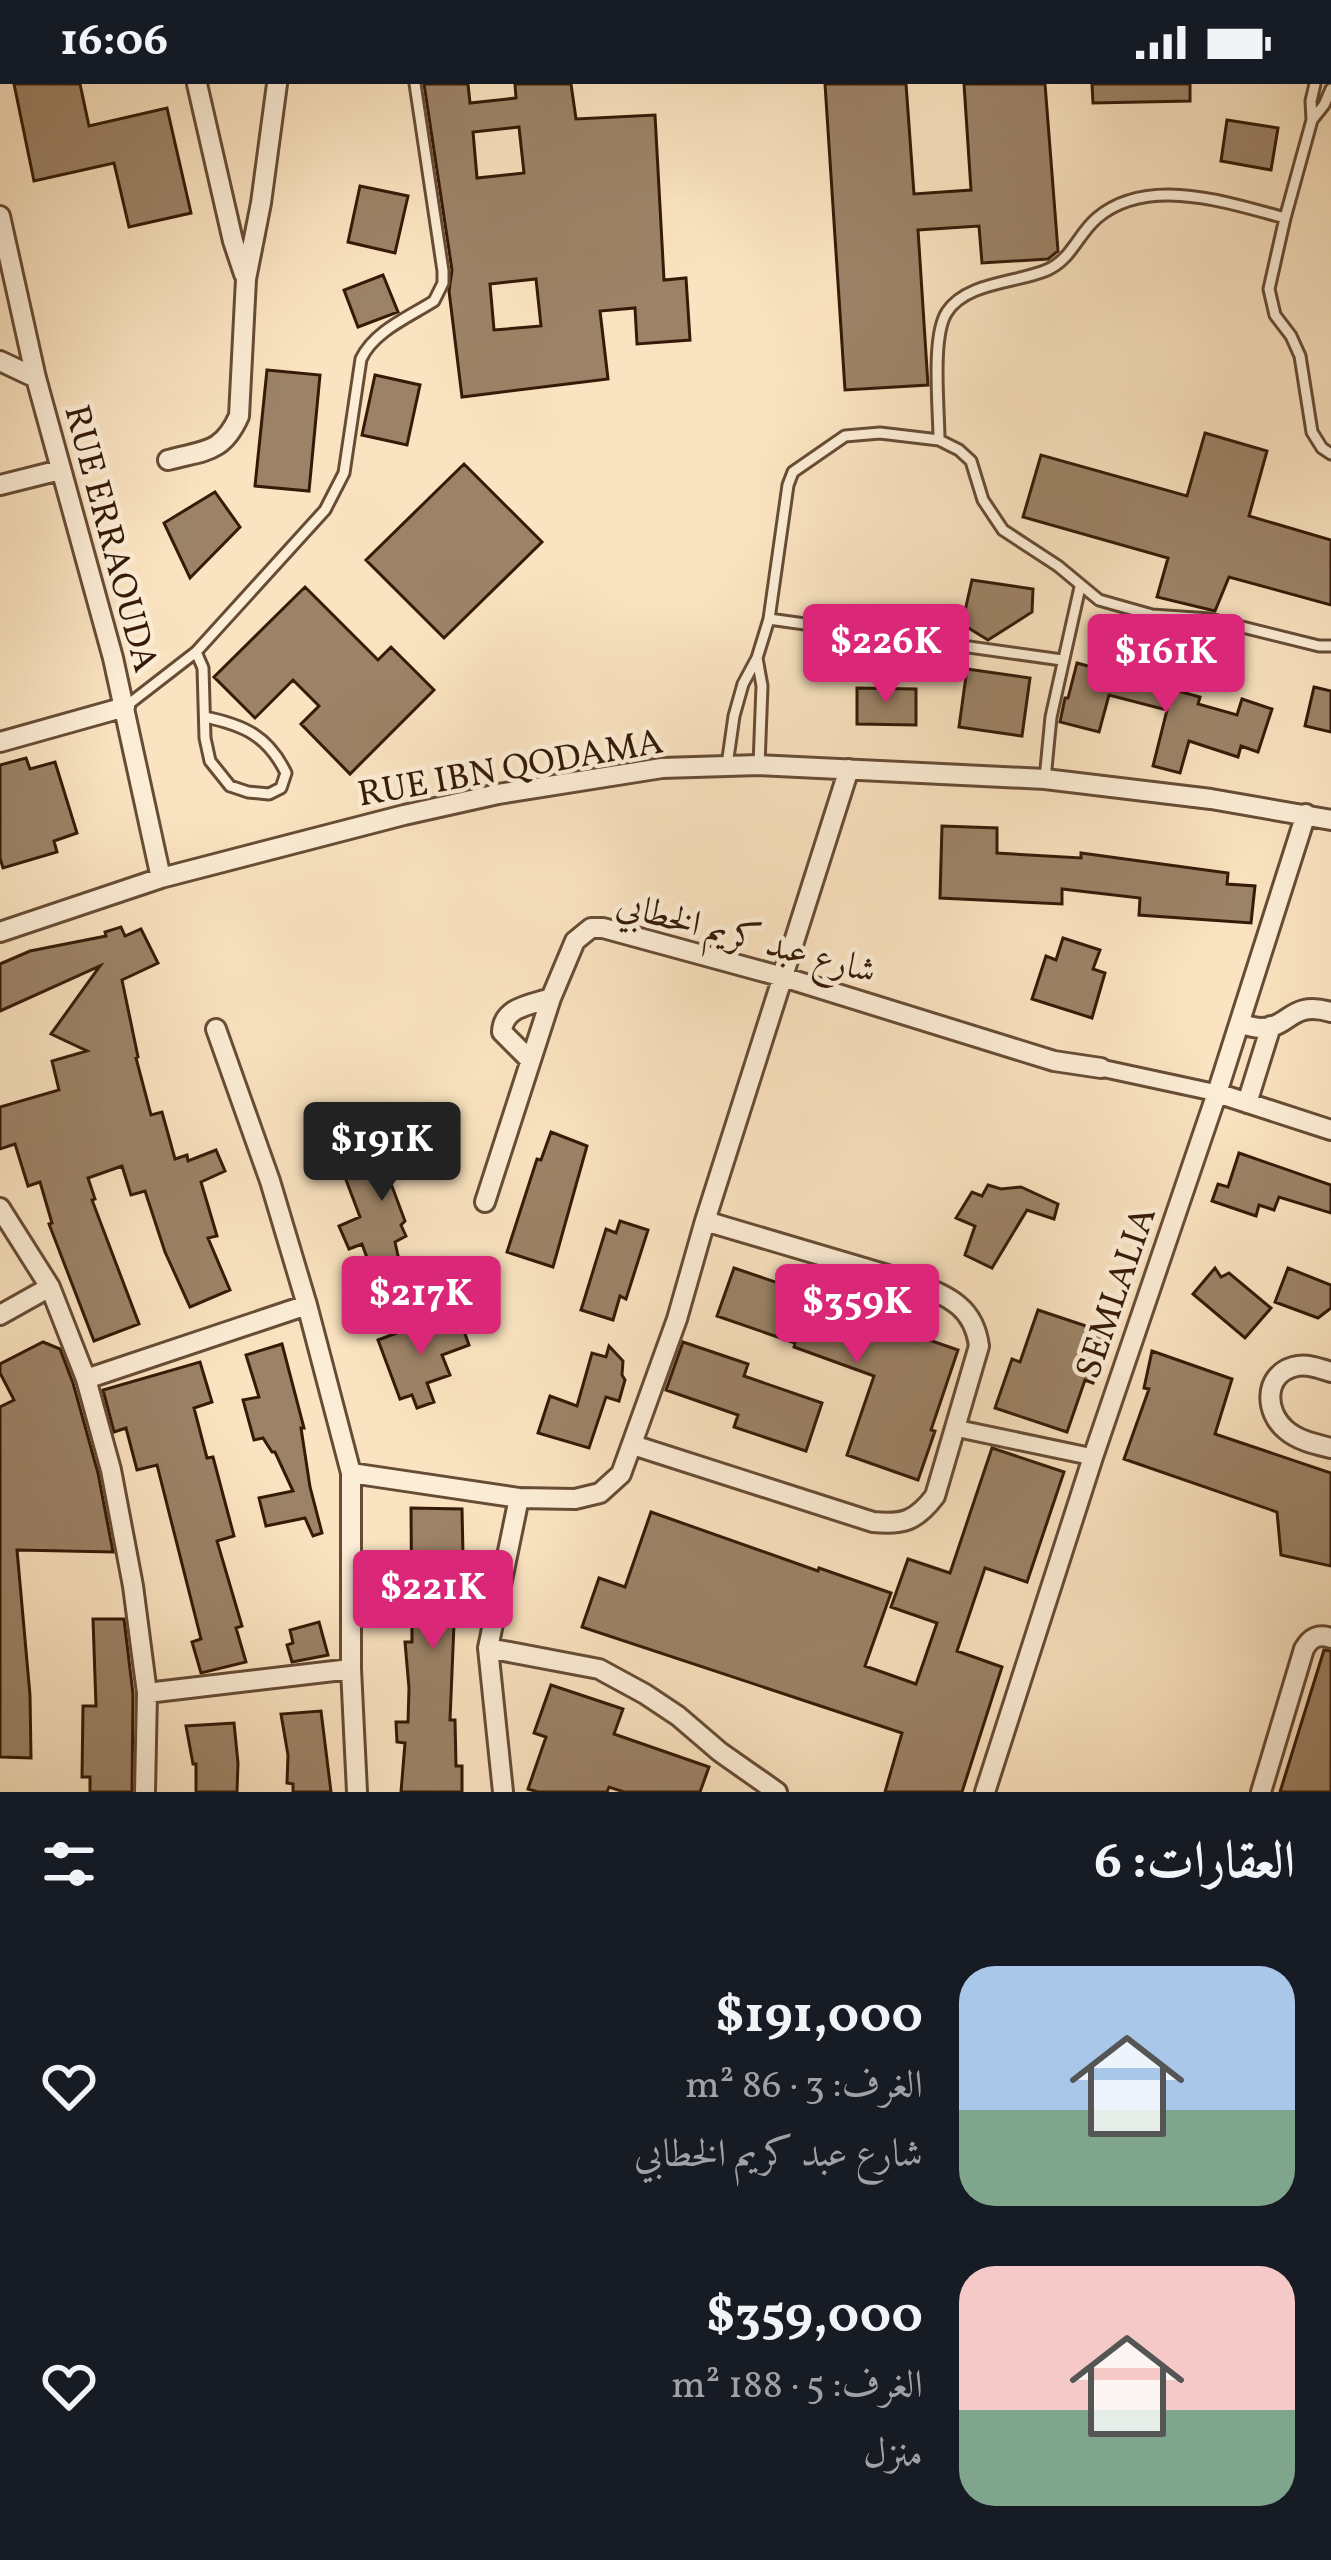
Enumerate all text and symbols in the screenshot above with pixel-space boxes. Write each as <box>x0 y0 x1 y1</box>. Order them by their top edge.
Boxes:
text: 16:06 <box>60 11 168 74</box>
street label: RUE ERRAOUDA <box>49 400 169 678</box>
pin: $226K <box>802 604 970 706</box>
pin: $161K <box>1082 614 1250 716</box>
text: $226K <box>830 616 942 670</box>
text: $161K <box>1115 626 1217 680</box>
street label: RUE IBN QODAMA <box>354 718 667 821</box>
street label: شارع عبد كريم الخطابي <box>610 881 881 1001</box>
pin: $191K <box>298 1102 466 1204</box>
text: $191K <box>331 1114 433 1168</box>
street label: SEMLALIA <box>1065 1201 1171 1386</box>
pin: $217K <box>337 1256 505 1358</box>
pin: $359K <box>773 1264 941 1366</box>
text: $217K <box>369 1268 473 1322</box>
text: $359K <box>802 1276 912 1330</box>
pin: $221K <box>349 1550 517 1652</box>
text: $221K <box>380 1562 486 1616</box>
text: العقارات: 6 <box>1094 1828 1295 1899</box>
icon: filters <box>36 1831 102 1897</box>
text: $191,000 <box>715 1982 923 2053</box>
icon: home <box>1055 2014 1199 2158</box>
icon: heart <box>36 2053 102 2119</box>
text: الغرف: 3 · 86 m² <box>685 2060 923 2114</box>
text: شارع عبد كريم الخطابي <box>634 2129 923 2183</box>
text: $359,000 <box>706 2282 923 2353</box>
icon: home <box>1055 2314 1199 2458</box>
icon: heart <box>36 2353 102 2419</box>
text: الغرف: 5 · 188 m² <box>671 2360 923 2414</box>
text: منزل <box>863 2429 923 2483</box>

